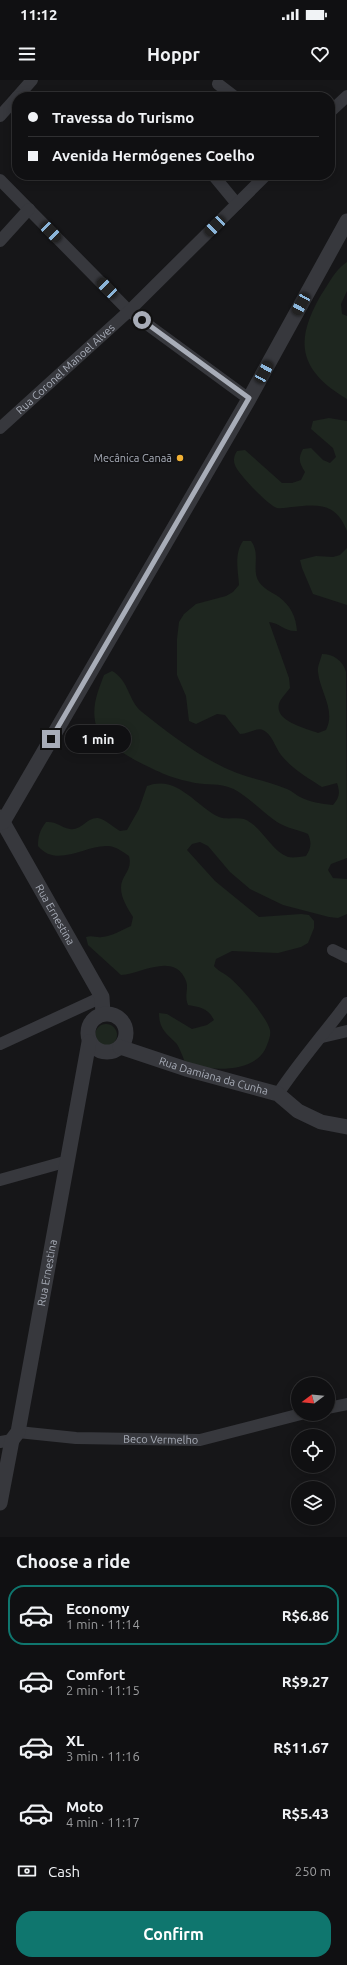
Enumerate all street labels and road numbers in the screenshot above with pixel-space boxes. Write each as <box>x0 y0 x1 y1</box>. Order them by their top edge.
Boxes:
street label: Rua Coronel Manoel Alves <box>14 321 117 417</box>
street label: Rua Ernestina <box>33 882 77 947</box>
street label: Rua Damiana da Cunha <box>158 1054 269 1097</box>
street label: Rua Ernestina <box>35 1238 59 1307</box>
street label: Beco Vermelho <box>123 1433 198 1446</box>

